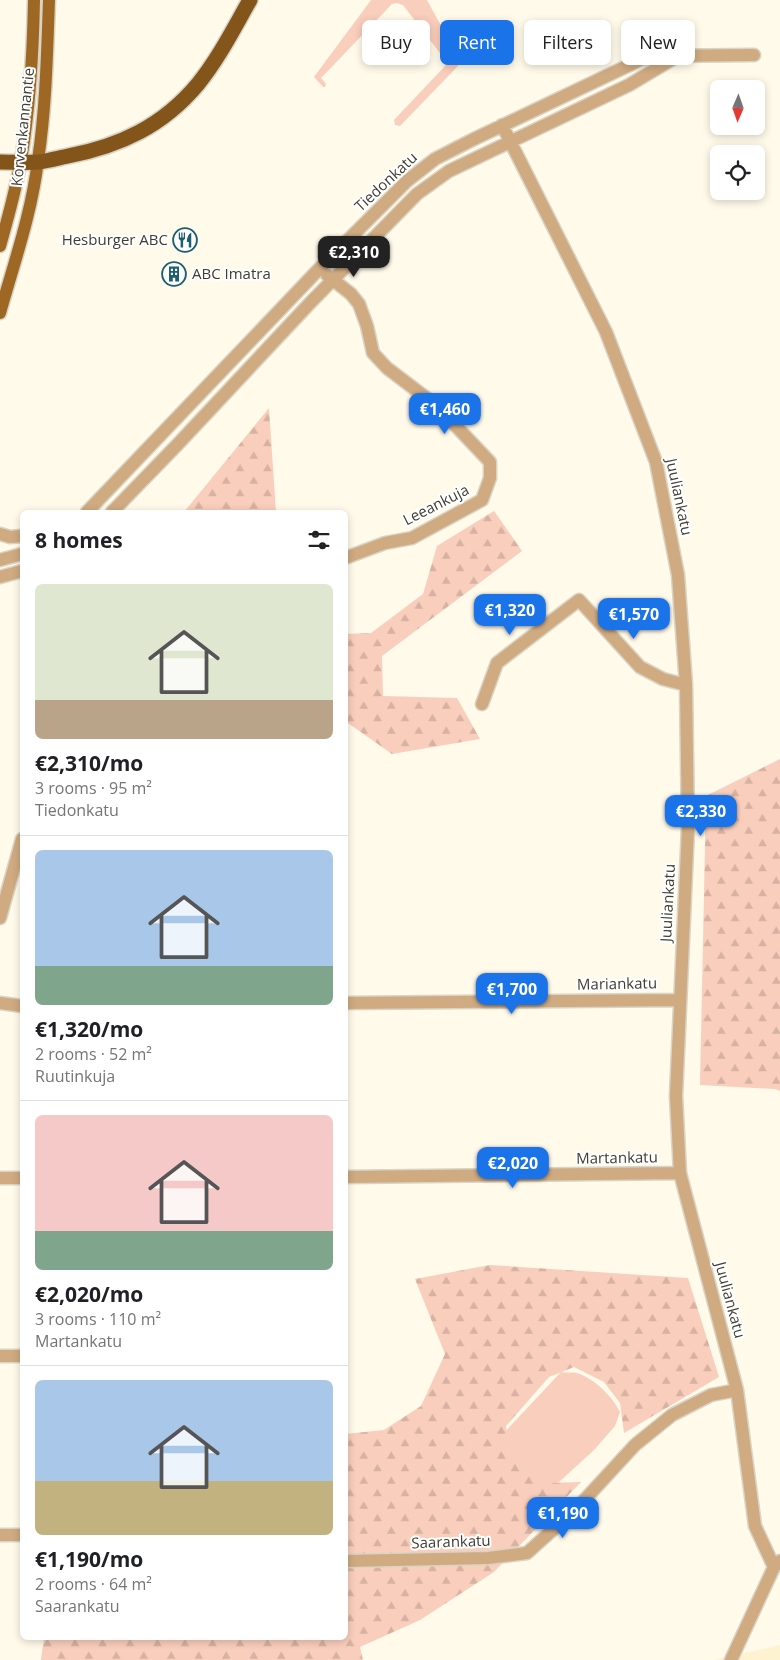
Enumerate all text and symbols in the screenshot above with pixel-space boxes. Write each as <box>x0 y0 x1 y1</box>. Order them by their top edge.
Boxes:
chip: Buy <box>362 20 430 65</box>
chip: Rent <box>440 20 514 65</box>
chip: Filters <box>524 20 611 65</box>
chip: New <box>621 20 695 65</box>
street label: Korvenkannantie <box>6 67 38 187</box>
north arrow <box>710 80 765 135</box>
map controls <box>710 80 765 200</box>
button: locate <box>710 145 765 200</box>
street label: Tiedonkatu <box>350 147 421 215</box>
restaurant icon: Hesburger ABC <box>172 227 198 253</box>
place label: Hesburger ABC <box>62 229 168 249</box>
pin: €2,310 <box>313 236 395 278</box>
text: €2,310 <box>329 241 379 263</box>
building icon: ABC Imatra <box>161 261 187 287</box>
place label: ABC Imatra <box>192 263 271 283</box>
pin: €1,460 <box>404 392 486 435</box>
text: €1,460 <box>420 398 470 420</box>
street label: Juuliankatu <box>662 454 698 537</box>
street label: Leeankuja <box>399 479 472 529</box>
text: 8 homes <box>35 526 123 554</box>
icon: filters <box>305 526 333 554</box>
pin: €1,320 <box>469 594 551 636</box>
pin: €1,570 <box>593 598 675 640</box>
text: €1,320 <box>485 599 535 621</box>
text: €1,570 <box>609 603 659 625</box>
icon: home <box>139 617 229 707</box>
text: €2,310/mo <box>35 749 143 777</box>
text: 3 rooms · 95 m² <box>35 777 152 799</box>
pin: €2,330 <box>660 794 742 837</box>
text: Tiedonkatu <box>35 799 119 821</box>
text: €2,330 <box>676 800 726 822</box>
street label: Juuliankatu <box>655 863 679 945</box>
icon: home <box>139 882 229 972</box>
pin: €1,700 <box>471 972 553 1015</box>
street label: Mariankatu <box>577 972 657 994</box>
text: €1,700 <box>487 978 537 1000</box>
text: €1,320/mo <box>35 1015 143 1043</box>
text: 2 rooms · 52 m² <box>35 1043 152 1065</box>
text: Ruutinkuja <box>35 1065 115 1087</box>
pin: €2,020 <box>472 1146 554 1189</box>
street label: Martankatu <box>576 1146 658 1168</box>
icon: home <box>139 1147 229 1237</box>
text: €2,020 <box>488 1152 538 1174</box>
street label: Juuliankatu <box>711 1257 751 1340</box>
text: €2,020/mo <box>35 1280 143 1308</box>
text: 3 rooms · 110 m² <box>35 1308 161 1330</box>
text: Martankatu <box>35 1330 122 1352</box>
icon: home <box>139 1412 229 1502</box>
pin: €1,190 <box>522 1496 604 1539</box>
text: €1,190 <box>538 1502 588 1524</box>
street label: Saarankatu <box>411 1530 491 1552</box>
text: €1,190/mo <box>35 1545 143 1573</box>
text: 2 rooms · 64 m² <box>35 1573 152 1595</box>
text: Saarankatu <box>35 1595 120 1617</box>

